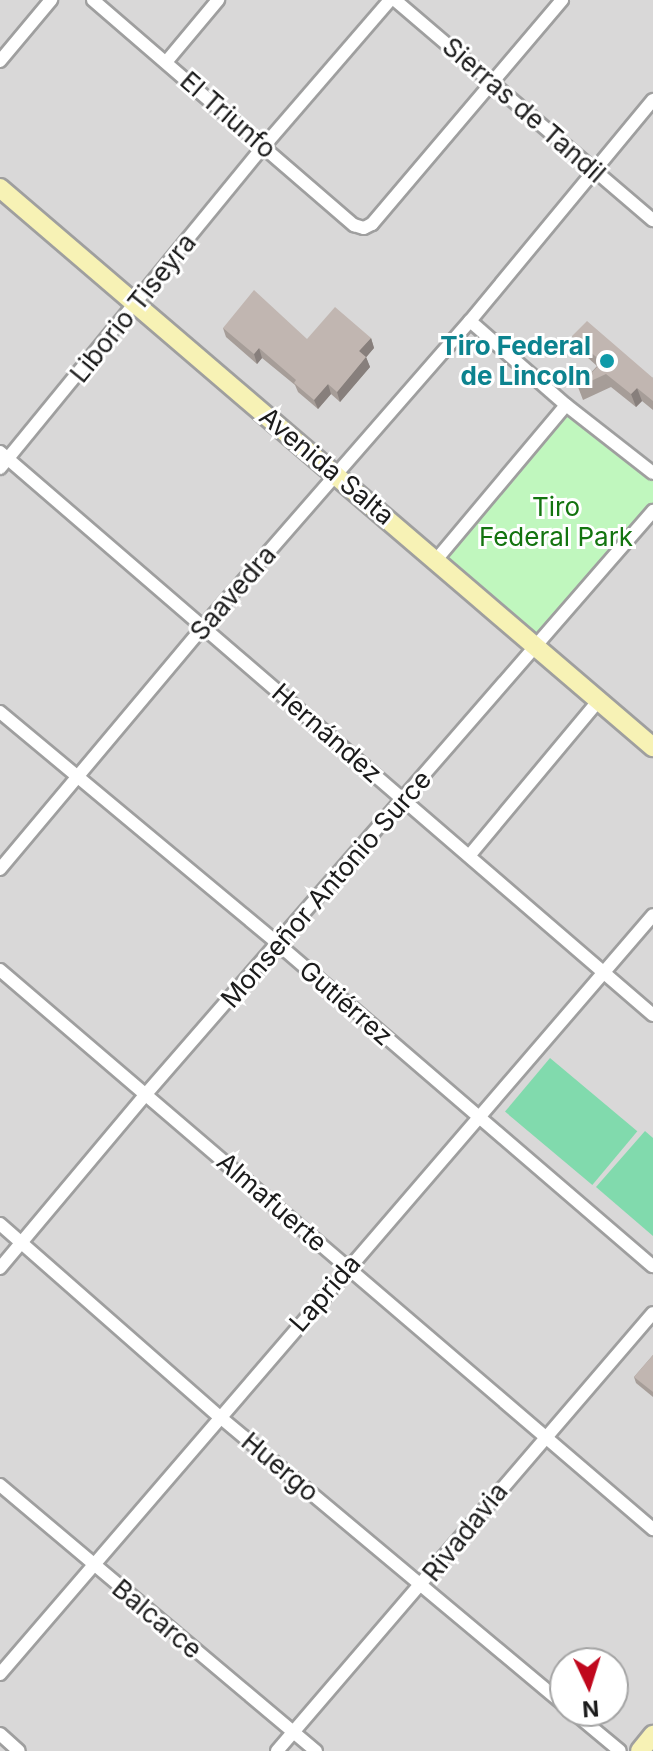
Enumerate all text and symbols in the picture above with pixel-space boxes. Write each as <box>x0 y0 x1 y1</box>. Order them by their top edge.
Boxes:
street label: Sierras de Tandil <box>436 31 612 189</box>
street label: El Triunfo <box>174 65 282 165</box>
street label: Liborio Tiseyra <box>63 227 203 389</box>
place label: Tiro Federal de Lincoln <box>440 330 591 392</box>
marker: Tiro Federal de Lincoln <box>598 352 616 370</box>
street label: Avenida Salta <box>253 401 401 531</box>
park label: Tiro Federal Park <box>479 491 633 552</box>
street label: Saavedra <box>183 539 283 647</box>
street label: Hernández <box>266 677 388 789</box>
street label: Monseñor Antonio Surce <box>214 764 438 1014</box>
street label: Gutiérrez <box>293 954 399 1052</box>
street label: Almafuerte <box>211 1146 333 1258</box>
street label: Laprida <box>283 1248 367 1338</box>
street label: Huergo <box>235 1426 325 1508</box>
street label: Rivadavia <box>416 1476 514 1588</box>
street label: Balcarce <box>106 1573 208 1665</box>
north arrow <box>549 1647 629 1727</box>
text: N <box>581 1695 600 1723</box>

